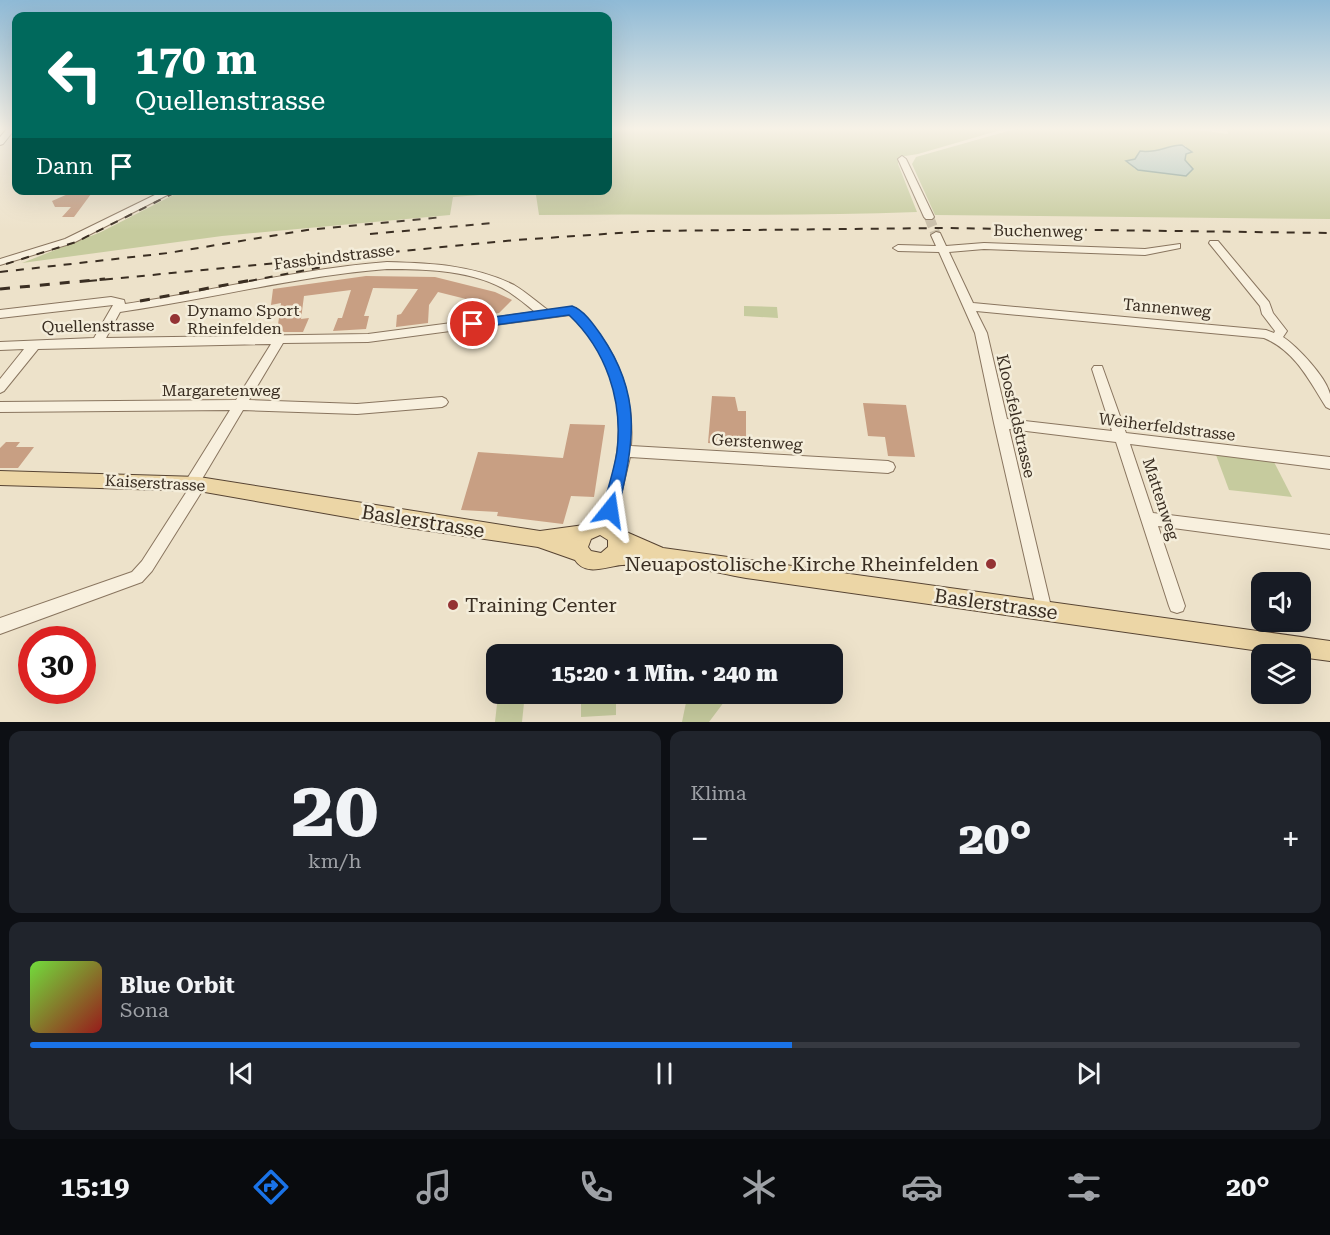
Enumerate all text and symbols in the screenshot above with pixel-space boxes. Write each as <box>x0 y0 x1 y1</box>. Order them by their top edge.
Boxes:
text: 170 m <box>135 35 257 84</box>
icon: left <box>36 36 114 114</box>
text: Quellenstrasse <box>135 85 325 117</box>
icon: arrive <box>105 150 138 183</box>
text: Dann <box>36 154 93 179</box>
street label: Buchenweg <box>993 221 1084 241</box>
street label: Fassbindstrasse <box>273 240 395 274</box>
street label: Tannenweg <box>1122 295 1213 321</box>
pin <box>447 298 498 349</box>
place label: Dynamo Sport Rheinfelden <box>187 301 299 338</box>
icon: arrive <box>456 307 489 340</box>
marker: Dynamo Sport Rheinfelden <box>168 312 182 326</box>
street label: Quellenstrasse <box>41 316 155 336</box>
street label: Kloosfeldstrasse <box>993 352 1039 480</box>
street label: Margaretenweg <box>162 381 281 400</box>
street label: Weiherfeldstrasse <box>1098 409 1237 445</box>
street label: Gerstenweg <box>711 430 804 454</box>
street label: Mattenweg <box>1139 456 1183 543</box>
street label: Kaiserstrasse <box>104 471 206 495</box>
position arrow <box>578 478 642 542</box>
street label: Baslerstrasse <box>360 499 486 543</box>
place label: Neuapostolische Kirche Rheinfelden <box>625 552 979 576</box>
marker: Neuapostolische Kirche Rheinfelden <box>984 557 998 571</box>
map controls <box>1251 572 1311 704</box>
button: sound <box>1251 572 1311 632</box>
street label: Baslerstrasse <box>933 583 1059 625</box>
place label: Training Center <box>465 593 617 617</box>
marker: Training Center <box>446 598 460 612</box>
speed limit sign: 30 <box>18 626 96 704</box>
button: layers <box>1251 644 1311 704</box>
text: 15:20 · 1 Min. · 240 m <box>551 661 778 686</box>
text: 20 <box>291 764 378 855</box>
text: Klima <box>691 781 747 805</box>
text: 20° <box>959 812 1032 865</box>
text: − <box>691 819 709 858</box>
text: + <box>1282 819 1300 858</box>
text: km/h <box>308 849 362 873</box>
text: Blue Orbit <box>120 973 235 998</box>
text: Sona <box>120 998 169 1022</box>
icon: previous <box>225 1057 258 1090</box>
icon: pause <box>648 1057 681 1090</box>
icon: next <box>1072 1057 1105 1090</box>
icon: directions <box>250 1166 292 1208</box>
icon: music <box>413 1166 455 1208</box>
icon: phone <box>575 1166 617 1208</box>
icon: climate <box>738 1166 780 1208</box>
icon: car <box>901 1166 943 1208</box>
icon: filters <box>1063 1166 1105 1208</box>
text: 15:19 <box>60 1171 129 1203</box>
text: 20° <box>1226 1171 1270 1203</box>

